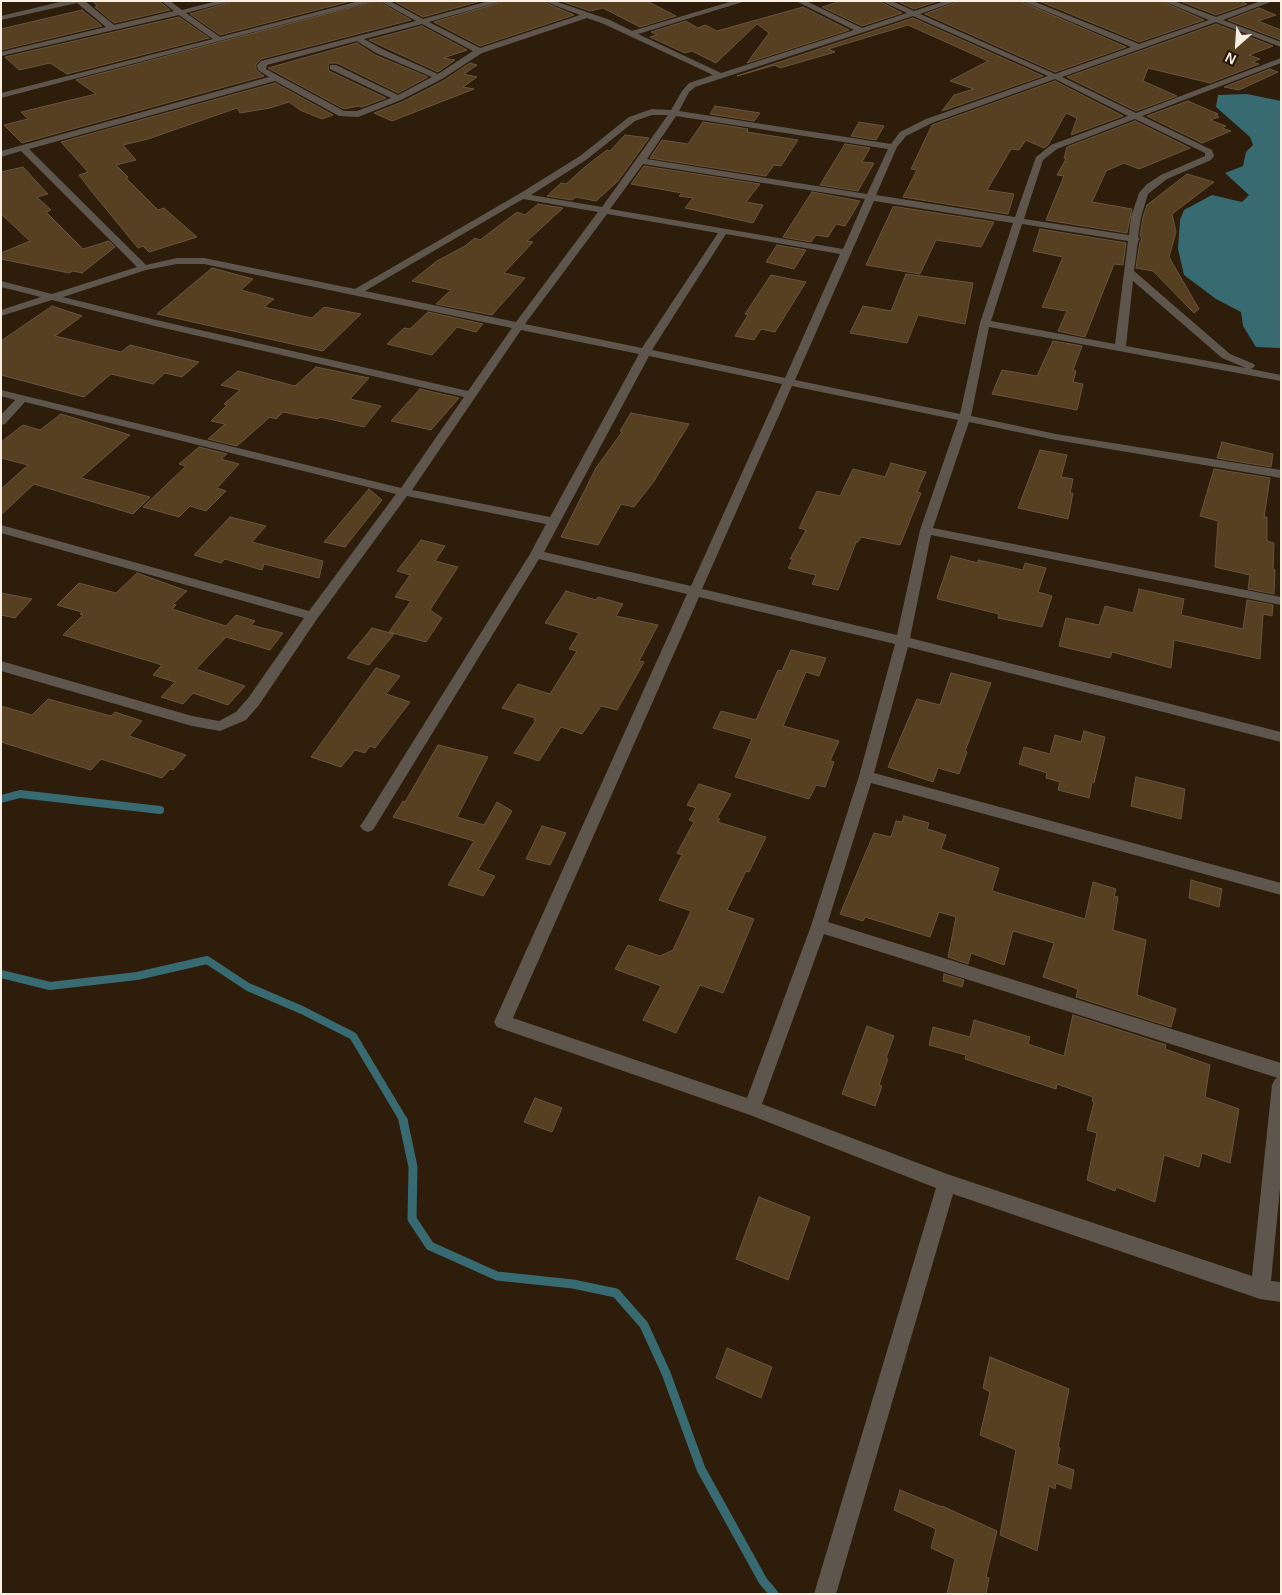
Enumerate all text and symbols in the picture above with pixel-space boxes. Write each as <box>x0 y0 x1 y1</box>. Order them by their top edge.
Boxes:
north arrow <box>1212 20 1262 70</box>
text: N <box>1222 49 1238 68</box>

